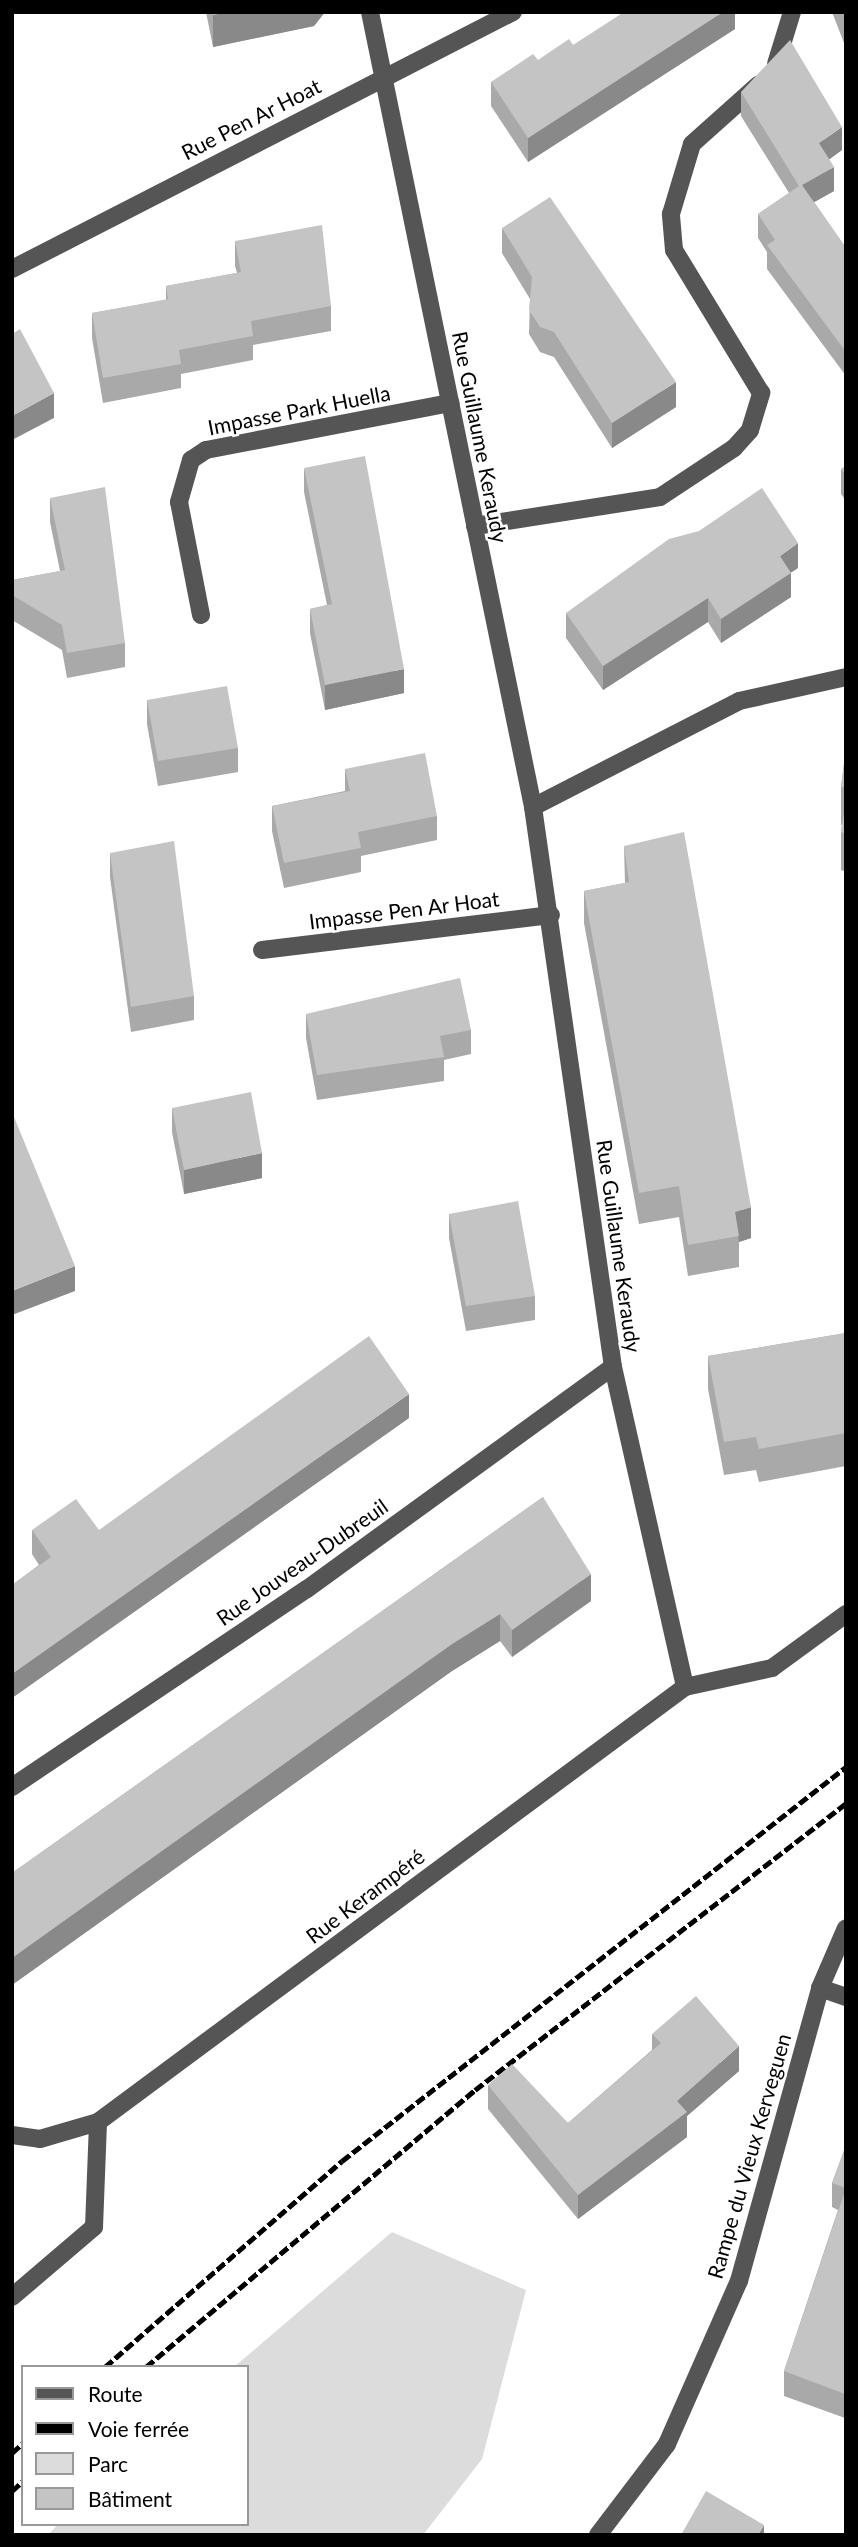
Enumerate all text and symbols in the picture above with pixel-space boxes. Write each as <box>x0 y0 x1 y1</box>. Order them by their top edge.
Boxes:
street label: Rue Pen Ar Hoat <box>177 73 325 165</box>
street label: Rue Guillaume Keraudy <box>447 329 513 545</box>
street label: Impasse Park Huella <box>206 380 392 440</box>
street label: Impasse Pen Ar Hoat <box>307 886 501 934</box>
street label: Rue Guillaume Keraudy <box>592 1138 646 1354</box>
street label: Rue Jouveau-Dubreuil <box>211 1493 393 1631</box>
street label: Rue Kerampéré <box>301 1843 429 1949</box>
street label: Rampe du Vieux Kerveguen <box>702 2030 796 2282</box>
legend <box>21 2365 248 2526</box>
text: Route <box>88 2381 143 2406</box>
text: Voie ferrée <box>88 2416 189 2441</box>
text: Parc <box>88 2451 128 2476</box>
text: Bâtiment <box>88 2486 172 2511</box>

